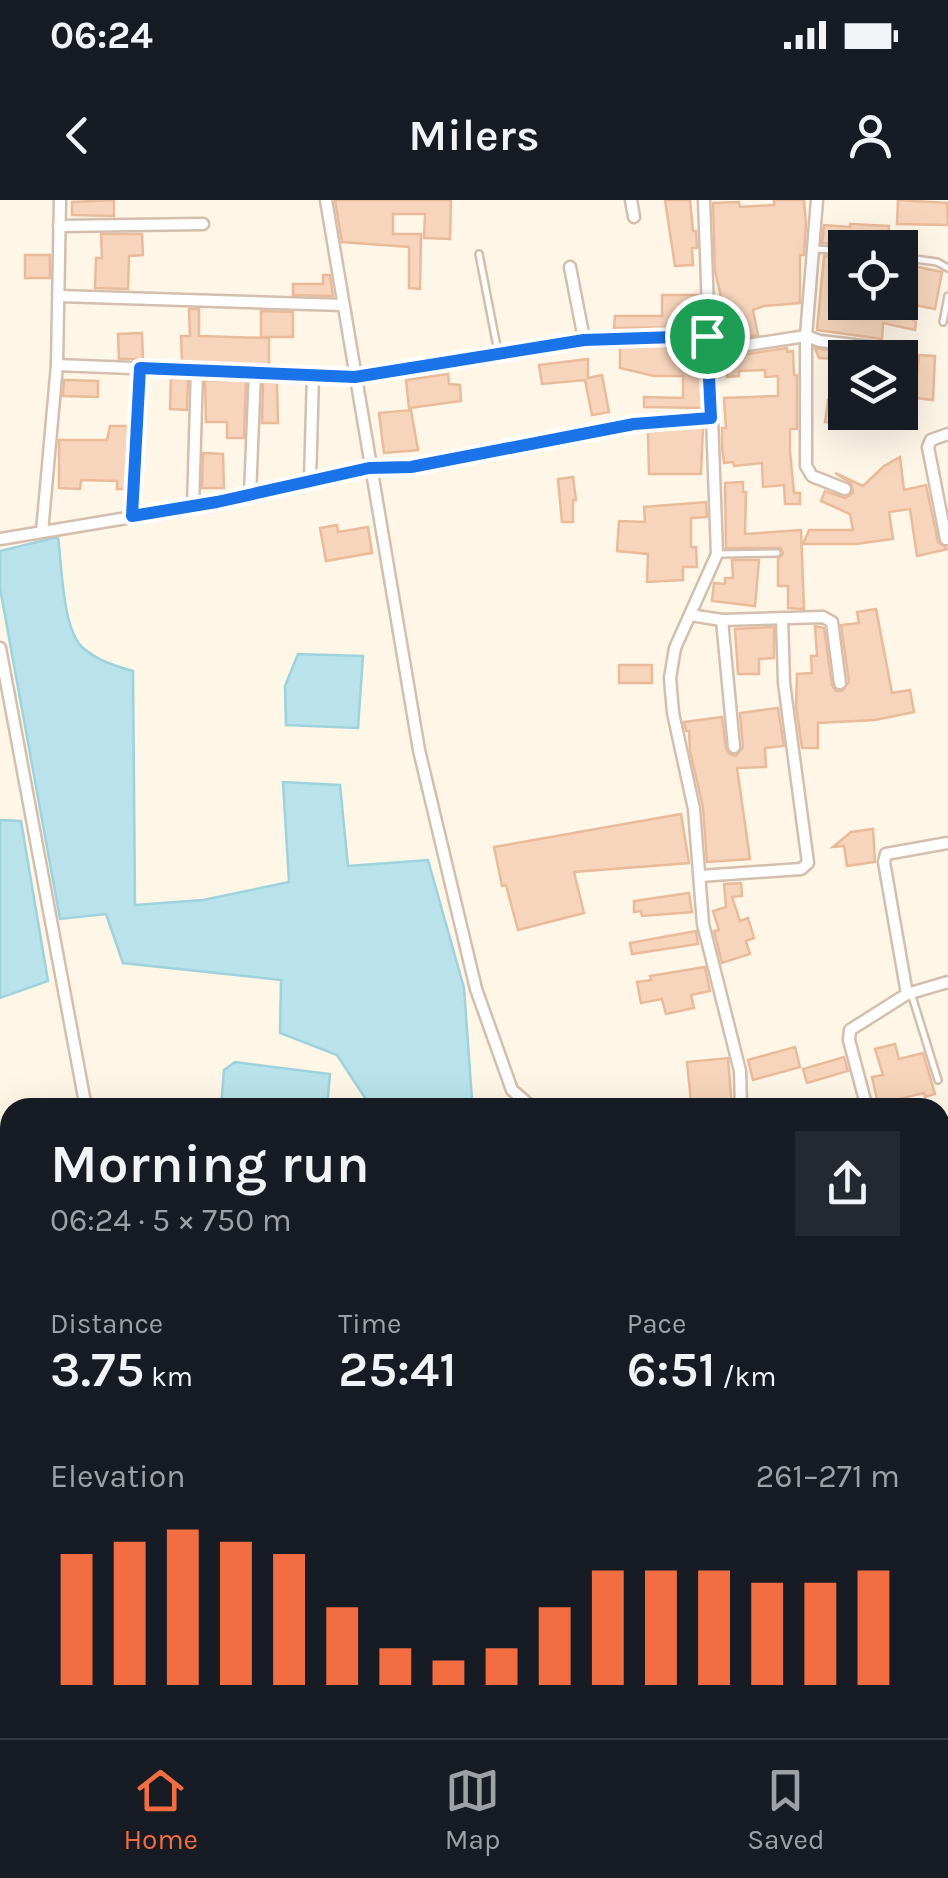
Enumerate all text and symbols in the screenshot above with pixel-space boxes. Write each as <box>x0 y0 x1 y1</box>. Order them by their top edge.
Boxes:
text: 06:24 <box>50 13 153 58</box>
icon: back <box>50 108 105 163</box>
icon: person <box>843 108 898 163</box>
text: Milers <box>408 109 540 161</box>
map controls <box>828 230 918 430</box>
button: locate <box>828 230 918 320</box>
pin <box>665 294 750 379</box>
icon: arrive <box>680 309 735 364</box>
button: layers <box>828 340 918 430</box>
button: share <box>795 1131 900 1236</box>
text: Morning run <box>50 1132 370 1196</box>
text: 06:24 · 5 × 750 m <box>50 1202 292 1239</box>
text: Distance <box>50 1307 163 1340</box>
text: Time <box>338 1307 401 1340</box>
text: Pace <box>627 1307 686 1340</box>
text: 3.75 <box>50 1340 144 1399</box>
text: 25:41 <box>338 1340 457 1399</box>
text: 6:51 <box>627 1340 716 1399</box>
text: km <box>144 1360 193 1393</box>
text: /km <box>716 1360 777 1393</box>
text: Elevation <box>50 1458 185 1495</box>
text: 261–271 m <box>756 1458 900 1495</box>
tab: Home <box>123 1763 198 1856</box>
tab: Map <box>445 1763 500 1856</box>
tab: Saved <box>747 1763 825 1856</box>

